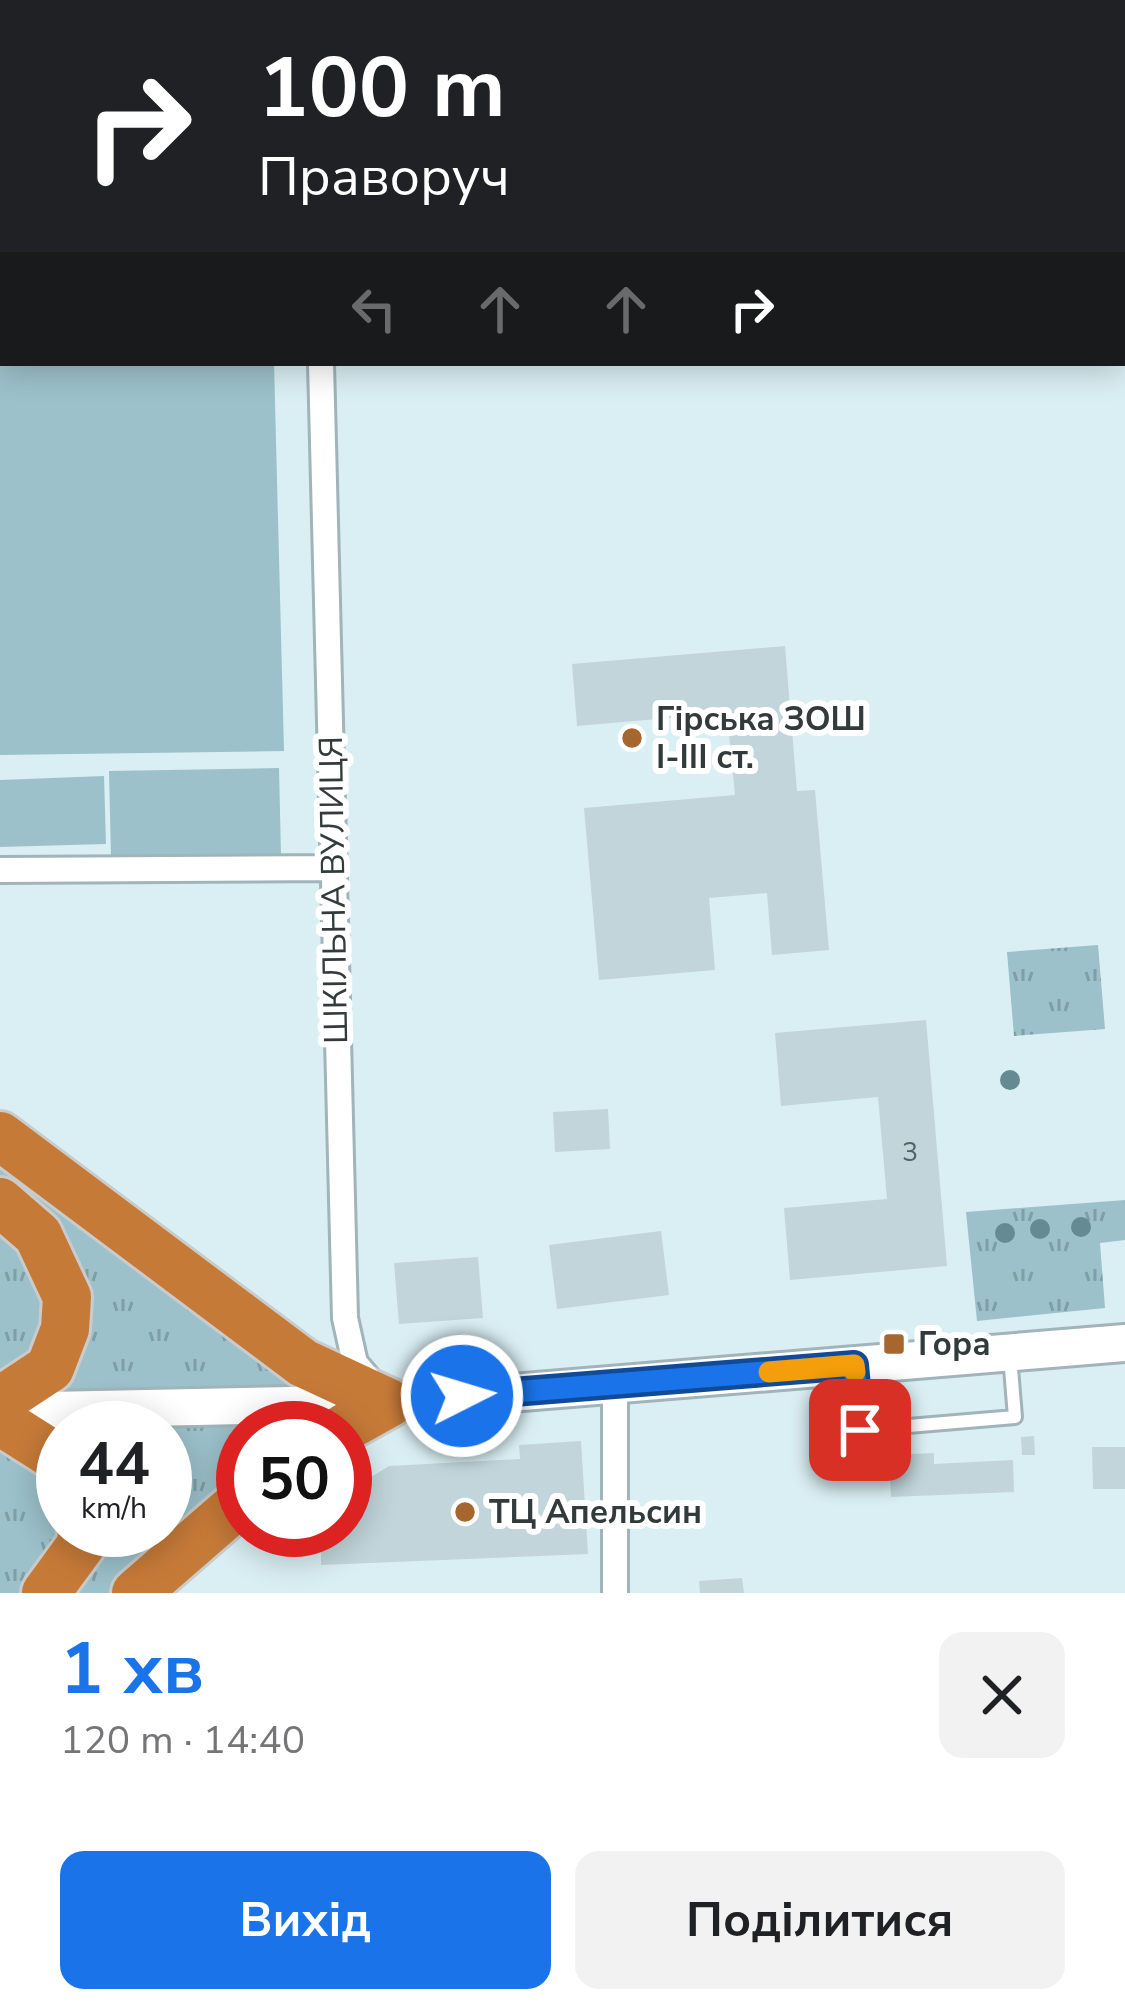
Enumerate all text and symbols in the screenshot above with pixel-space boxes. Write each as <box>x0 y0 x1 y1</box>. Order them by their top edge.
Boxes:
text: 100 m <box>258 31 506 146</box>
icon: right <box>60 48 216 204</box>
text: Праворуч <box>258 140 510 214</box>
icon: left <box>341 276 407 342</box>
icon: ahead <box>467 276 533 342</box>
icon: ahead <box>593 276 659 342</box>
icon: right <box>719 276 785 342</box>
place label: Гірська ЗОШ І-ІІІ ст. <box>656 697 866 780</box>
marker: Гірська ЗОШ І-ІІІ ст. <box>619 725 645 751</box>
street label: ШКІЛЬНА ВУЛИЦЯ <box>309 736 359 1044</box>
house number: 3 <box>902 1134 918 1171</box>
place label: Гора <box>918 1322 991 1367</box>
marker: Гора <box>881 1331 907 1357</box>
position arrow <box>399 1333 525 1459</box>
pin <box>809 1379 911 1481</box>
icon: arrive <box>827 1397 893 1463</box>
speed limit sign: 50 <box>216 1401 372 1557</box>
text: 44 <box>78 1423 150 1505</box>
text: km/h <box>81 1488 147 1529</box>
place label: ТЦ Апельсин <box>489 1490 702 1535</box>
marker: ТЦ Апельсин <box>452 1499 478 1525</box>
text: 1 хв <box>60 1620 204 1718</box>
button: close <box>939 1632 1065 1758</box>
text: 120 m · 14:40 <box>60 1714 305 1767</box>
button: Вихід <box>60 1851 551 1989</box>
button: Поділитися <box>575 1851 1065 1989</box>

